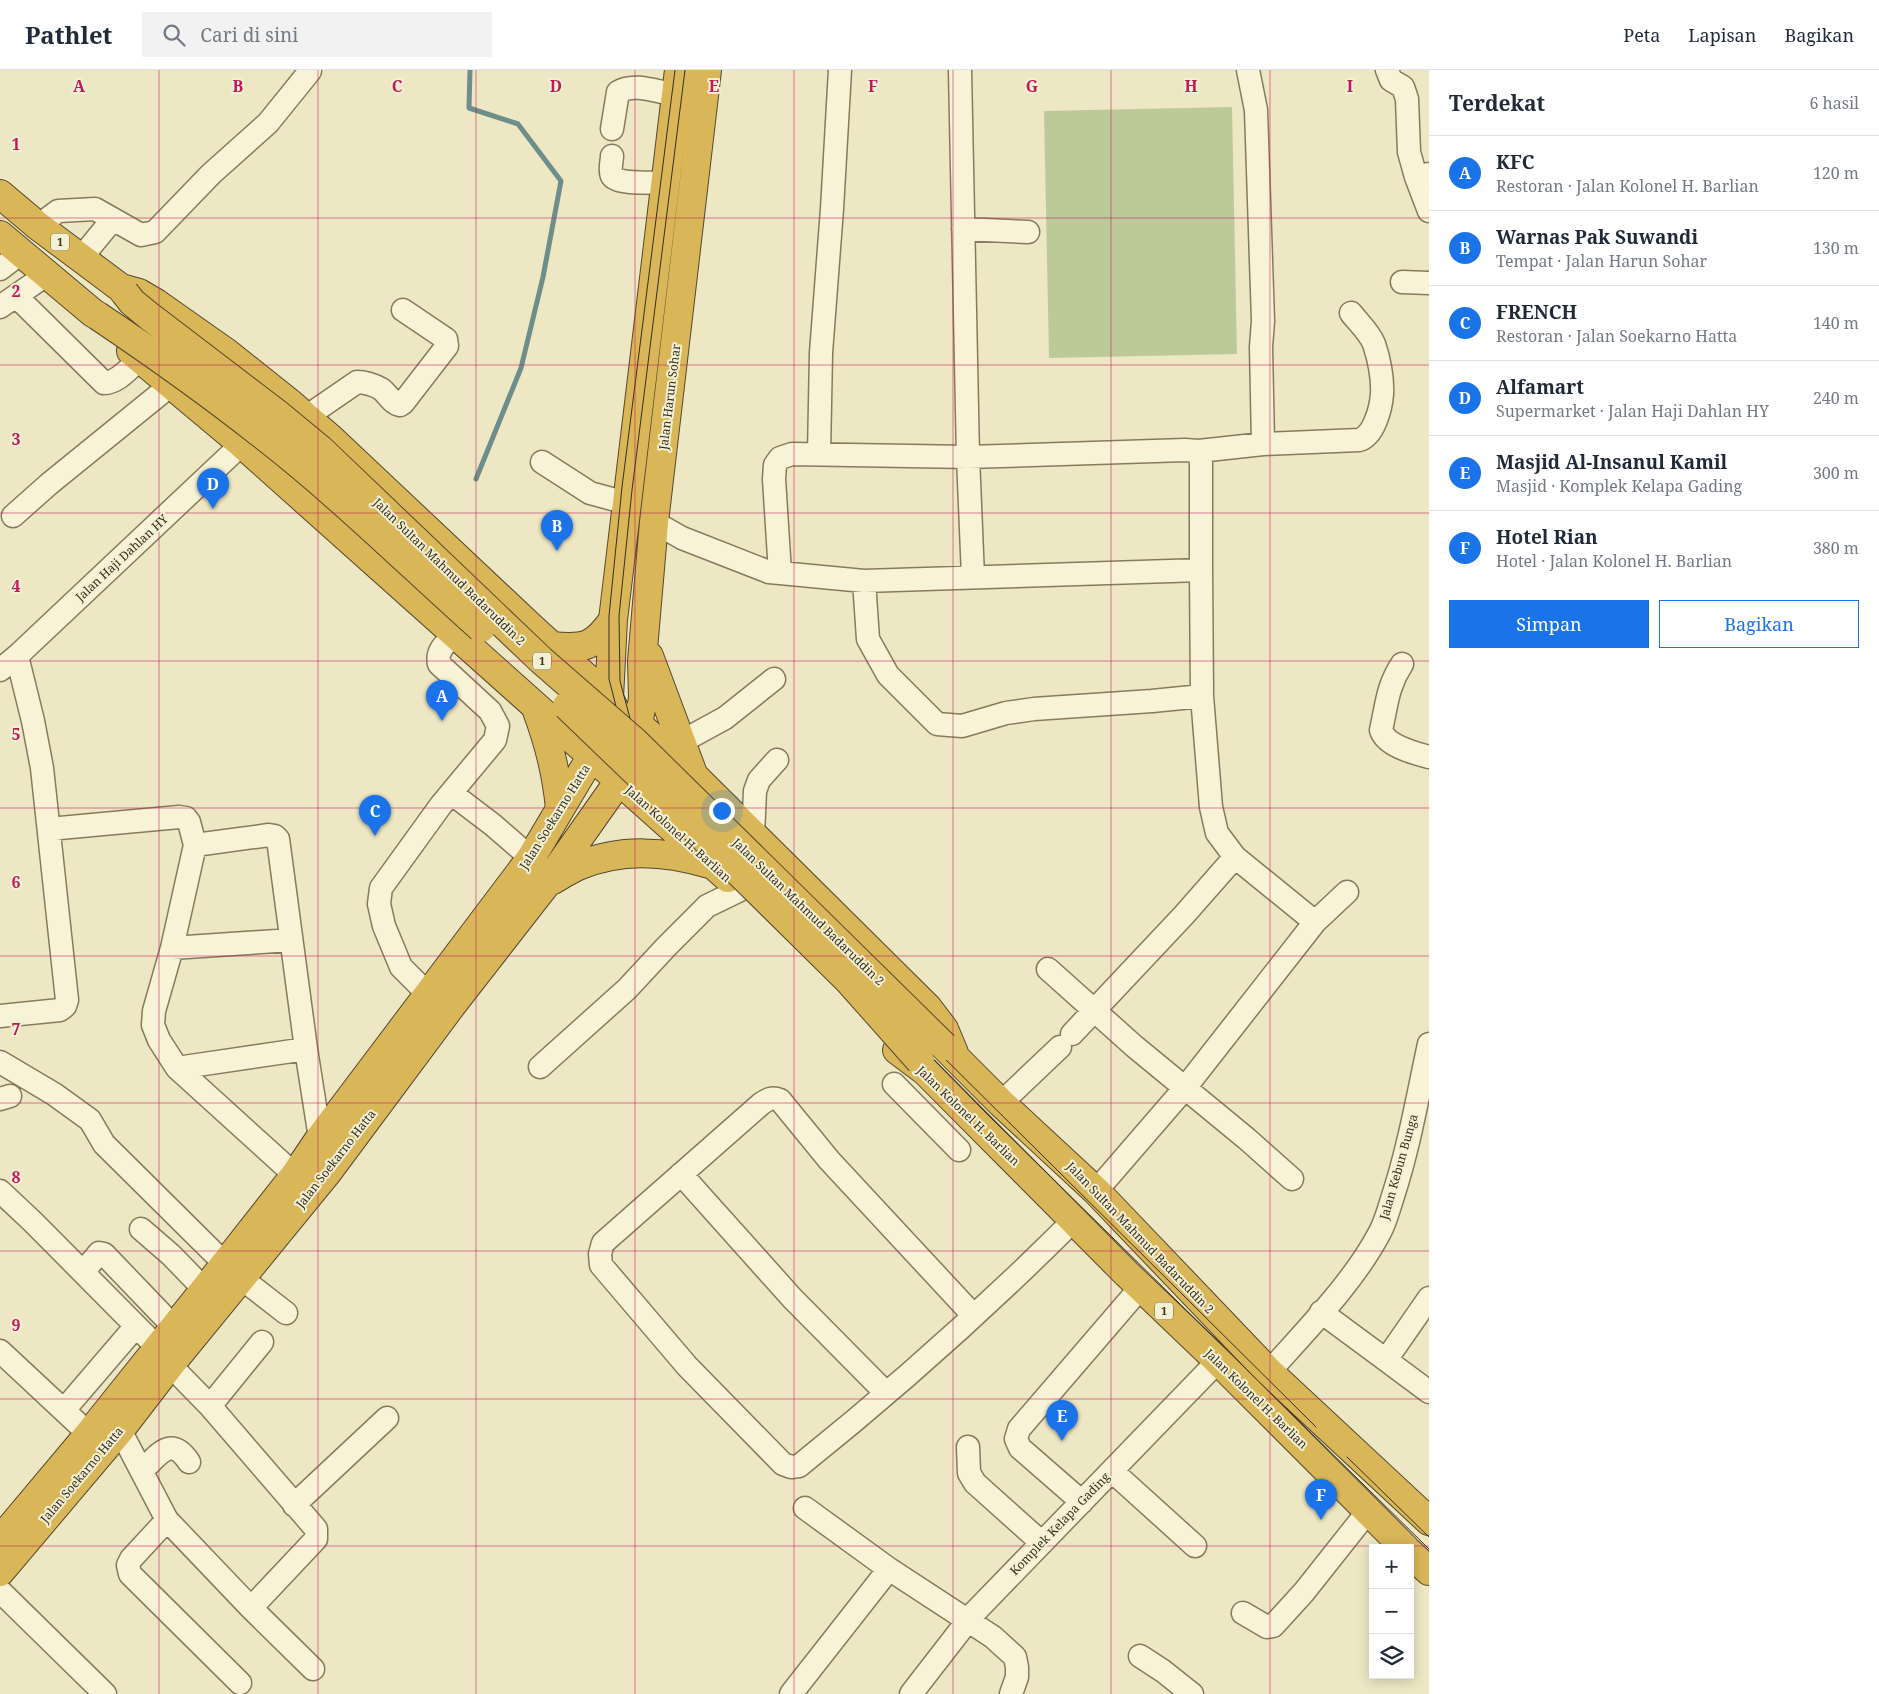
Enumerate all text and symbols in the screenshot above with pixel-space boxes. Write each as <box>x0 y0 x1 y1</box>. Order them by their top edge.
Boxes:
search box <box>142 12 492 57</box>
text: Pathlet <box>25 18 112 51</box>
icon: search <box>160 21 188 49</box>
text: Cari di sini <box>200 22 298 48</box>
text: Peta <box>1623 23 1660 47</box>
text: Lapisan <box>1688 23 1756 47</box>
text: Bagikan <box>1784 23 1854 47</box>
text: A <box>73 75 86 97</box>
text: B <box>233 75 244 97</box>
text: C <box>392 75 403 97</box>
text: D <box>550 75 562 97</box>
text: E <box>709 75 719 97</box>
text: F <box>868 75 878 97</box>
text: G <box>1026 75 1038 97</box>
text: H <box>1184 75 1198 97</box>
text: I <box>1347 75 1353 97</box>
text: Terdekat <box>1449 89 1545 117</box>
text: 6 hasil <box>1809 92 1859 114</box>
text: 1 <box>11 133 21 155</box>
text: KFC <box>1496 149 1534 175</box>
text: A <box>1459 162 1471 184</box>
text: 120 m <box>1813 162 1859 184</box>
text: Restoran · Jalan Kolonel H. Barlian <box>1496 175 1759 197</box>
text: Warnas Pak Suwandi <box>1496 224 1698 250</box>
road number: 1 <box>51 233 69 250</box>
text: B <box>1460 237 1470 259</box>
text: 130 m <box>1813 237 1859 259</box>
text: Tempat · Jalan Harun Sohar <box>1496 250 1707 272</box>
text: 2 <box>11 280 21 302</box>
text: FRENCH <box>1496 299 1577 325</box>
text: C <box>1460 312 1470 334</box>
text: 140 m <box>1813 312 1859 334</box>
text: Restoran · Jalan Soekarno Hatta <box>1496 325 1737 347</box>
street label: Jalan Harun Sohar <box>654 343 684 452</box>
text: Alfamart <box>1496 374 1584 400</box>
text: D <box>1459 387 1471 409</box>
text: 240 m <box>1813 387 1859 409</box>
text: Supermarket · Jalan Haji Dahlan HY <box>1496 400 1769 422</box>
text: 3 <box>11 428 21 450</box>
text: Masjid Al-Insanul Kamil <box>1496 449 1727 475</box>
text: E <box>1460 462 1470 484</box>
text: 300 m <box>1813 462 1859 484</box>
pin: D <box>197 468 229 509</box>
text: Masjid · Komplek Kelapa Gading <box>1496 475 1742 497</box>
street label: Jalan Sultan Mahmud Badaruddin 2 <box>369 494 529 649</box>
street label: Jalan Haji Dahlan HY <box>71 510 172 606</box>
pin: B <box>541 510 573 551</box>
text: Hotel Rian <box>1496 524 1598 550</box>
text: F <box>1460 537 1470 559</box>
text: 380 m <box>1813 537 1859 559</box>
text: Hotel · Jalan Kolonel H. Barlian <box>1496 550 1732 572</box>
text: 4 <box>11 575 21 597</box>
button: Simpan <box>1449 600 1649 648</box>
button: Bagikan <box>1659 600 1859 648</box>
road number: 1 <box>533 652 551 670</box>
pin: A <box>426 680 458 721</box>
text: 5 <box>11 723 21 745</box>
street label: Jalan Soekarno Hatta <box>515 761 594 873</box>
street label: Jalan Kolonel H. Barlian <box>621 781 735 886</box>
pin: C <box>359 795 391 836</box>
your location <box>709 798 735 824</box>
street label: Jalan Sultan Mahmud Badaruddin 2 <box>728 834 888 989</box>
text: 6 <box>11 871 21 893</box>
text: 7 <box>11 1018 21 1040</box>
street label: Jalan Kolonel H. Barlian <box>912 1061 1024 1170</box>
street label: Jalan Soekarno Hatta <box>291 1106 380 1212</box>
street label: Jalan Kebun Bunga <box>1375 1112 1422 1223</box>
street label: Jalan Sultan Mahmud Badaruddin 2 <box>1062 1157 1218 1317</box>
text: 8 <box>11 1166 21 1188</box>
road number: 1 <box>1155 1302 1173 1320</box>
text: 9 <box>11 1314 21 1336</box>
street label: Jalan Kolonel H. Barlian <box>1200 1344 1312 1453</box>
pin: E <box>1046 1400 1078 1441</box>
street label: Jalan Soekarno Hatta <box>36 1423 127 1527</box>
street label: Komplek Kelapa Gading <box>1006 1468 1114 1579</box>
pin: F <box>1305 1479 1337 1520</box>
map controls <box>1369 1544 1414 1679</box>
button: + <box>1369 1544 1414 1589</box>
button: − <box>1369 1589 1414 1634</box>
button: layers <box>1369 1634 1414 1679</box>

